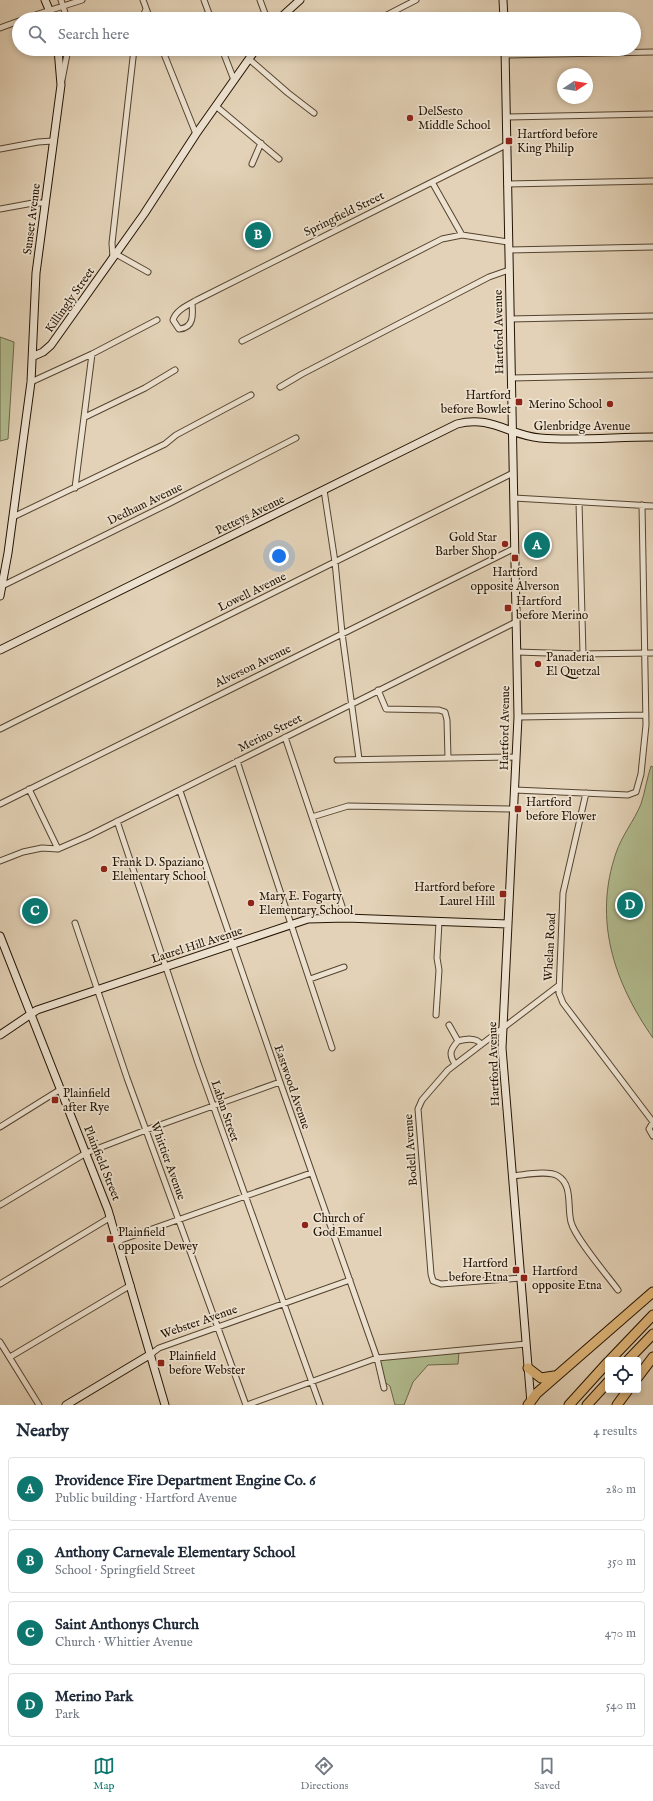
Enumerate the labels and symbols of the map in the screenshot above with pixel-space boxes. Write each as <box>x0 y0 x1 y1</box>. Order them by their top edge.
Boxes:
north arrow <box>557 68 593 104</box>
place label: DelSesto Middle School <box>418 104 491 133</box>
marker: DelSesto Middle School <box>405 113 415 123</box>
place label: Hartford before King Philip <box>517 127 598 157</box>
marker: Hartford before King Philip <box>504 136 514 146</box>
street label: Sunset Avenue <box>20 182 44 256</box>
street label: Springfield Street <box>301 188 387 241</box>
pin: B <box>245 220 271 250</box>
street label: Killingly Street <box>42 265 98 335</box>
street label: Hartford Avenue <box>491 289 507 375</box>
place label: Hartford before Bowlet <box>441 388 512 417</box>
marker: Hartford before Bowlet <box>514 397 524 407</box>
place label: Merino School <box>528 397 603 412</box>
marker: Merino School <box>605 399 615 409</box>
street label: Glenbridge Avenue <box>534 419 631 434</box>
street label: Dedham Avenue <box>105 479 185 529</box>
street label: Petteys Avenue <box>213 492 288 538</box>
place label: Gold Star Barber Shop <box>435 530 498 560</box>
pin: A <box>524 530 550 560</box>
marker: Gold Star Barber Shop <box>500 539 510 549</box>
your location <box>269 546 289 566</box>
marker: Hartford opposite Alverson <box>510 553 520 563</box>
place label: Hartford opposite Alverson <box>470 565 560 595</box>
street label: Lowell Avenue <box>215 569 289 615</box>
place label: Hartford before Merino <box>516 594 589 623</box>
marker: Hartford before Merino <box>503 603 513 613</box>
street label: Alverson Avenue <box>212 641 294 691</box>
place label: Panaderia El Quetzal <box>546 650 601 679</box>
marker: Panaderia El Quetzal <box>533 659 543 669</box>
street label: Hartford Avenue <box>497 685 513 771</box>
street label: Merino Street <box>236 711 304 755</box>
place label: Hartford before Flower <box>526 795 597 824</box>
marker: Hartford before Flower <box>513 804 523 814</box>
place label: Frank D. Spaziano Elementary School <box>112 855 207 884</box>
marker: Frank D. Spaziano Elementary School <box>99 864 109 874</box>
place label: Hartford before Laurel Hill <box>414 880 496 909</box>
place label: Mary E. Fogarty Elementary School <box>259 889 354 918</box>
marker: Hartford before Laurel Hill <box>498 889 508 899</box>
pin: D <box>617 890 643 920</box>
pin: C <box>22 896 48 926</box>
marker: Mary E. Fogarty Elementary School <box>246 898 256 908</box>
street label: Whelan Road <box>541 912 559 982</box>
street label: Laurel Hill Avenue <box>149 923 245 967</box>
street label: Hartford Avenue <box>485 1021 503 1107</box>
street label: Eastwood Avenue <box>271 1043 314 1132</box>
street label: Laban Street <box>207 1078 243 1144</box>
place label: Plainfield after Rye <box>63 1086 111 1115</box>
marker: Plainfield after Rye <box>50 1095 60 1105</box>
street label: Bodell Avenue <box>401 1113 421 1187</box>
street label: Whittier Avenue <box>147 1120 189 1203</box>
street label: Plainfield Street <box>80 1123 124 1203</box>
place label: Church of God Emanuel <box>313 1211 383 1240</box>
marker: Church of God Emanuel <box>300 1220 310 1230</box>
place label: Plainfield opposite Dewey <box>118 1225 198 1255</box>
marker: Plainfield opposite Dewey <box>105 1234 115 1244</box>
place label: Hartford before Etna <box>449 1256 509 1285</box>
place label: Hartford opposite Etna <box>532 1264 602 1294</box>
marker: Hartford before Etna <box>511 1265 521 1275</box>
marker: Hartford opposite Etna <box>519 1273 529 1283</box>
street label: Webster Avenue <box>159 1302 240 1342</box>
place label: Plainfield before Webster <box>169 1349 246 1378</box>
marker: Plainfield before Webster <box>156 1358 166 1368</box>

